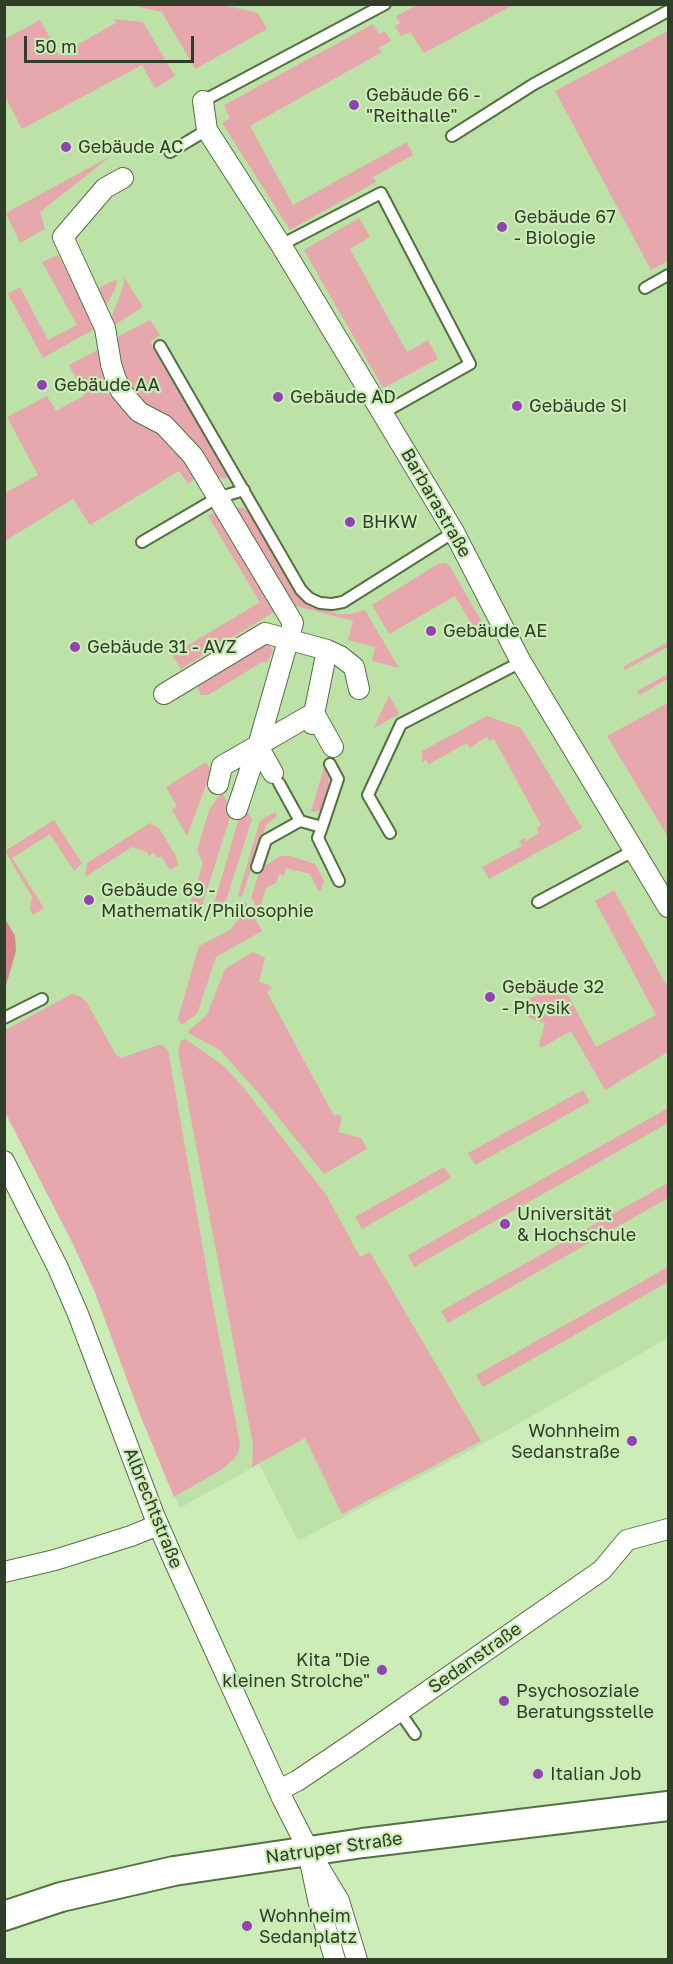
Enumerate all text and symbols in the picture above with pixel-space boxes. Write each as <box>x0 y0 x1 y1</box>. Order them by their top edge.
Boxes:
scale bar <box>27 24 196 62</box>
text: 50 m <box>35 35 77 57</box>
place label: Gebäude 66 - "Reithalle" <box>366 84 480 127</box>
marker: Gebäude 66 - "Reithalle" <box>347 98 361 112</box>
place label: Gebäude AC <box>78 136 183 158</box>
marker: Gebäude AC <box>59 140 73 154</box>
place label: Gebäude 67 - Biologie <box>514 206 616 248</box>
marker: Gebäude 67 - Biologie <box>495 220 509 234</box>
place label: Gebäude AA <box>54 374 160 396</box>
marker: Gebäude AA <box>35 378 49 392</box>
place label: Gebäude AD <box>290 386 396 408</box>
marker: Gebäude AD <box>271 390 285 404</box>
place label: Gebäude SI <box>529 395 627 417</box>
marker: Gebäude SI <box>510 399 524 413</box>
street label: Barbarastraße <box>396 445 476 561</box>
place label: BHKW <box>362 511 418 533</box>
marker: BHKW <box>343 515 357 529</box>
place label: Gebäude AE <box>443 620 547 642</box>
marker: Gebäude AE <box>424 624 438 638</box>
place label: Gebäude 31 - AVZ <box>87 636 237 658</box>
marker: Gebäude 31 - AVZ <box>68 640 82 654</box>
place label: Gebäude 69 - Mathematik/Philosophie <box>101 879 314 922</box>
marker: Gebäude 69 - Mathematik/Philosophie <box>82 893 96 907</box>
place label: Gebäude 32 - Physik <box>502 976 604 1018</box>
marker: Gebäude 32 - Physik <box>483 990 497 1004</box>
place label: Universität & Hochschule <box>517 1203 636 1246</box>
marker: Universität & Hochschule <box>498 1217 512 1231</box>
place label: Wohnheim Sedanstraße <box>511 1420 620 1462</box>
marker: Wohnheim Sedanstraße <box>625 1434 639 1448</box>
street label: Albrechtstraße <box>119 1444 187 1572</box>
street label: Sedanstraße <box>424 1618 526 1698</box>
place label: Kita "Die kleinen Strolche" <box>222 1649 370 1692</box>
marker: Kita "Die kleinen Strolche" <box>375 1663 389 1677</box>
place label: Psychosoziale Beratungsstelle <box>516 1680 654 1722</box>
marker: Psychosoziale Beratungsstelle <box>497 1694 511 1708</box>
place label: Italian Job <box>550 1763 641 1785</box>
marker: Italian Job <box>531 1767 545 1781</box>
street label: Natruper Straße <box>264 1828 404 1868</box>
place label: Wohnheim Sedanplatz <box>259 1905 357 1948</box>
marker: Wohnheim Sedanplatz <box>240 1919 254 1933</box>

